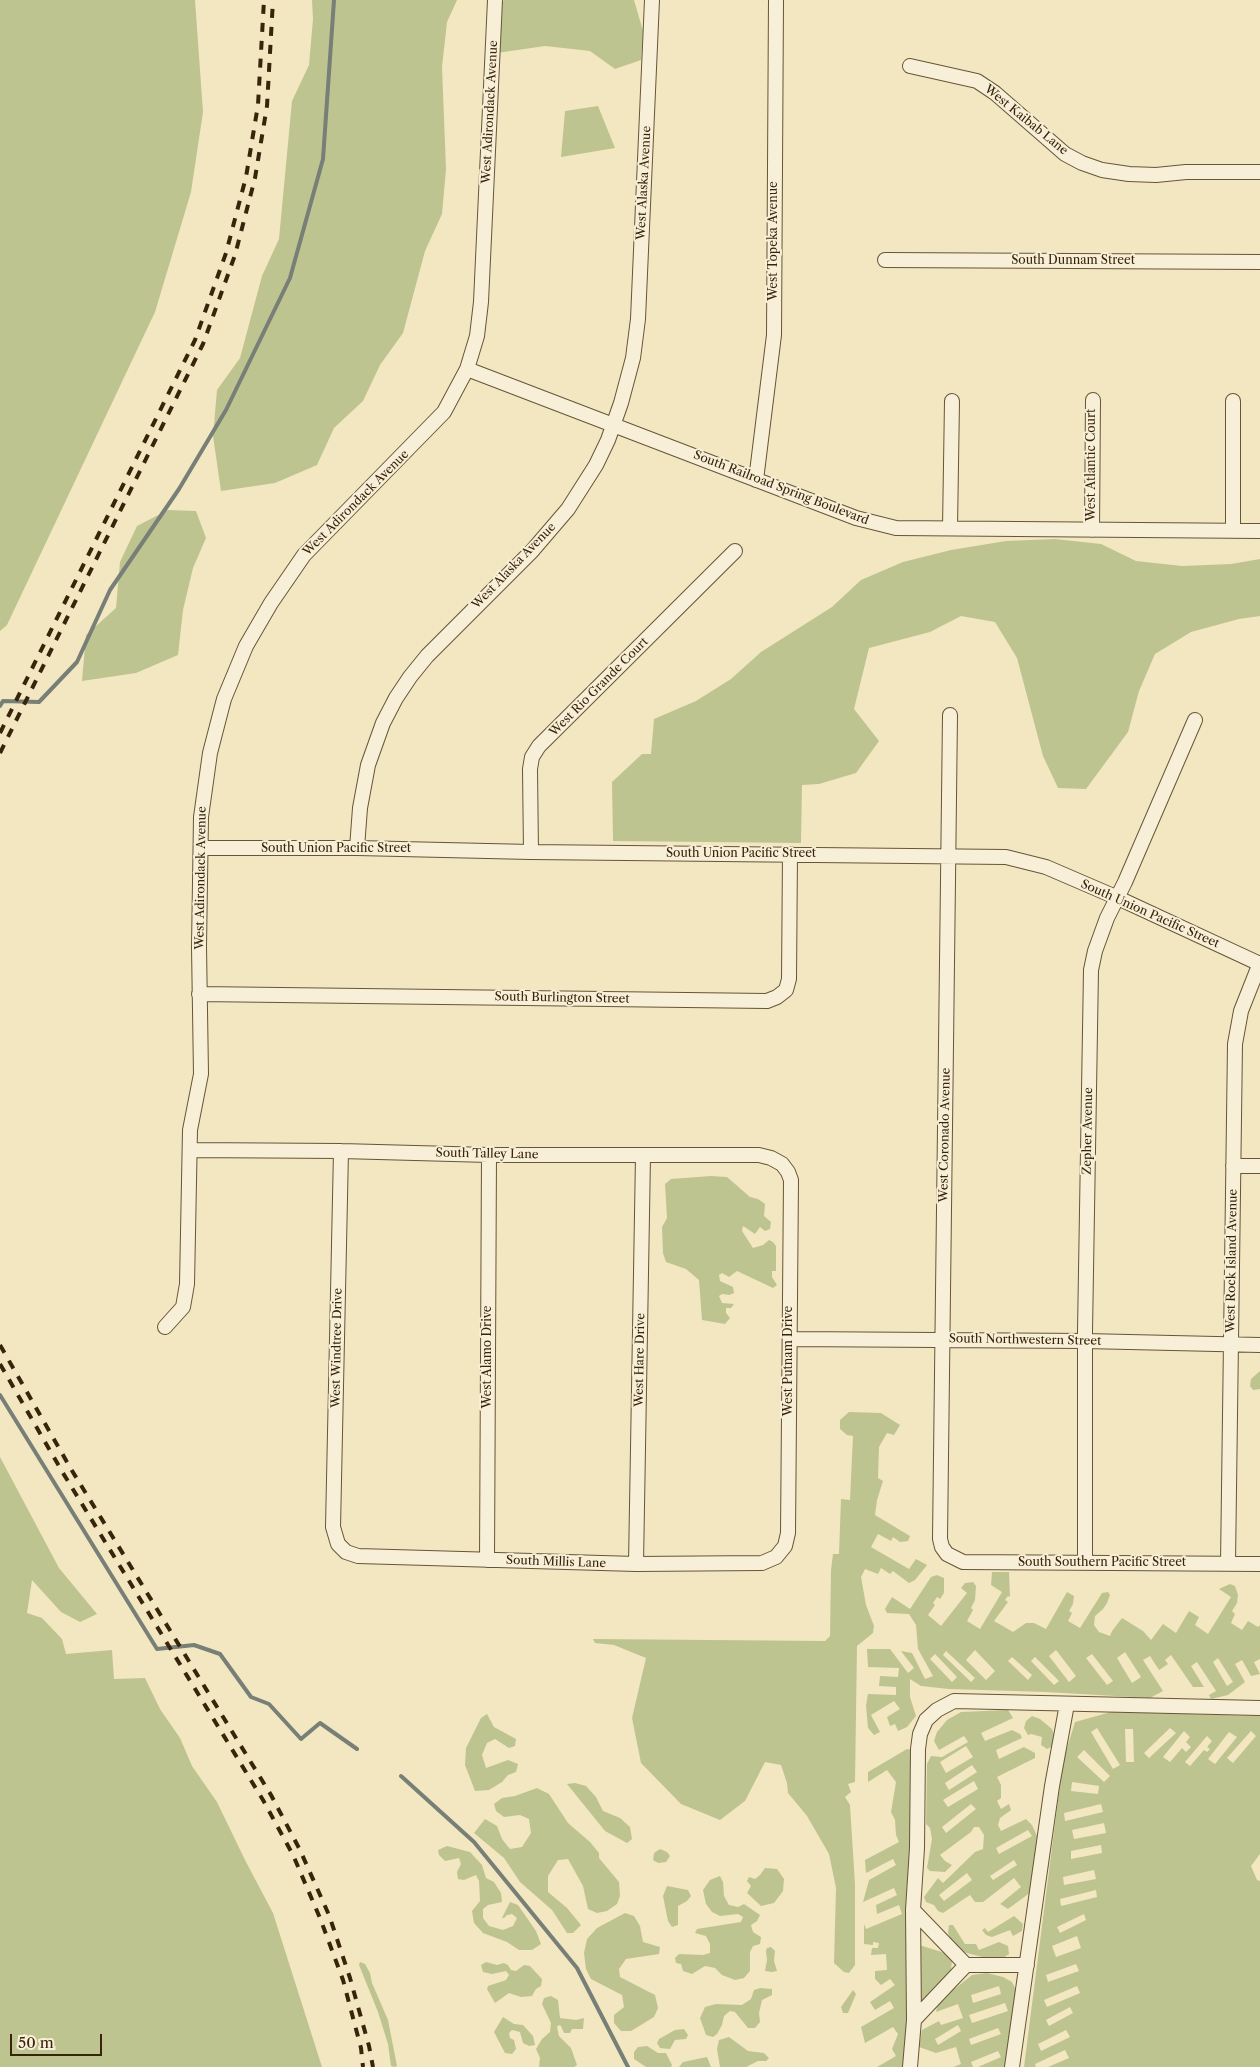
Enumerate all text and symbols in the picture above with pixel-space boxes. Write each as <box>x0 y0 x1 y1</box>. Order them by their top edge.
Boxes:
street label: West Adirondack Avenue <box>479 40 501 184</box>
street label: West Kaibab Lane <box>981 82 1071 158</box>
street label: West Alaska Avenue <box>634 126 654 240</box>
street label: West Topeka Avenue <box>767 181 781 301</box>
street label: South Dunnam Street <box>1011 254 1135 268</box>
street label: West Atlantic Court <box>1085 409 1099 521</box>
street label: West Adirondack Avenue <box>300 447 412 559</box>
street label: South Railroad Spring Boulevard <box>691 448 871 528</box>
street label: West Alaska Avenue <box>469 520 559 612</box>
street label: West Rio Grande Court <box>547 635 651 739</box>
street label: West Adirondack Avenue <box>193 806 209 950</box>
street label: South Union Pacific Street <box>261 842 411 856</box>
street label: South Union Pacific Street <box>666 847 816 861</box>
street label: South Union Pacific Street <box>1078 877 1222 951</box>
street label: South Burlington Street <box>494 990 630 1006</box>
street label: West Coronado Avenue <box>937 1068 953 1202</box>
street label: Zepher Avenue <box>1080 1087 1096 1175</box>
street label: South Talley Lane <box>435 1146 539 1162</box>
street label: West Rock Island Avenue <box>1224 1189 1240 1333</box>
street label: West Windtree Drive <box>329 1288 345 1408</box>
street label: West Alamo Drive <box>481 1305 495 1409</box>
street label: West Putnam Drive <box>782 1306 796 1416</box>
street label: West Hare Drive <box>632 1313 648 1407</box>
street label: South Northwestern Street <box>949 1331 1101 1349</box>
street label: South Millis Lane <box>506 1553 606 1571</box>
street label: South Southern Pacific Street <box>1018 1556 1186 1570</box>
scale bar <box>12 2024 105 2056</box>
text: 50 m <box>18 2033 54 2052</box>

